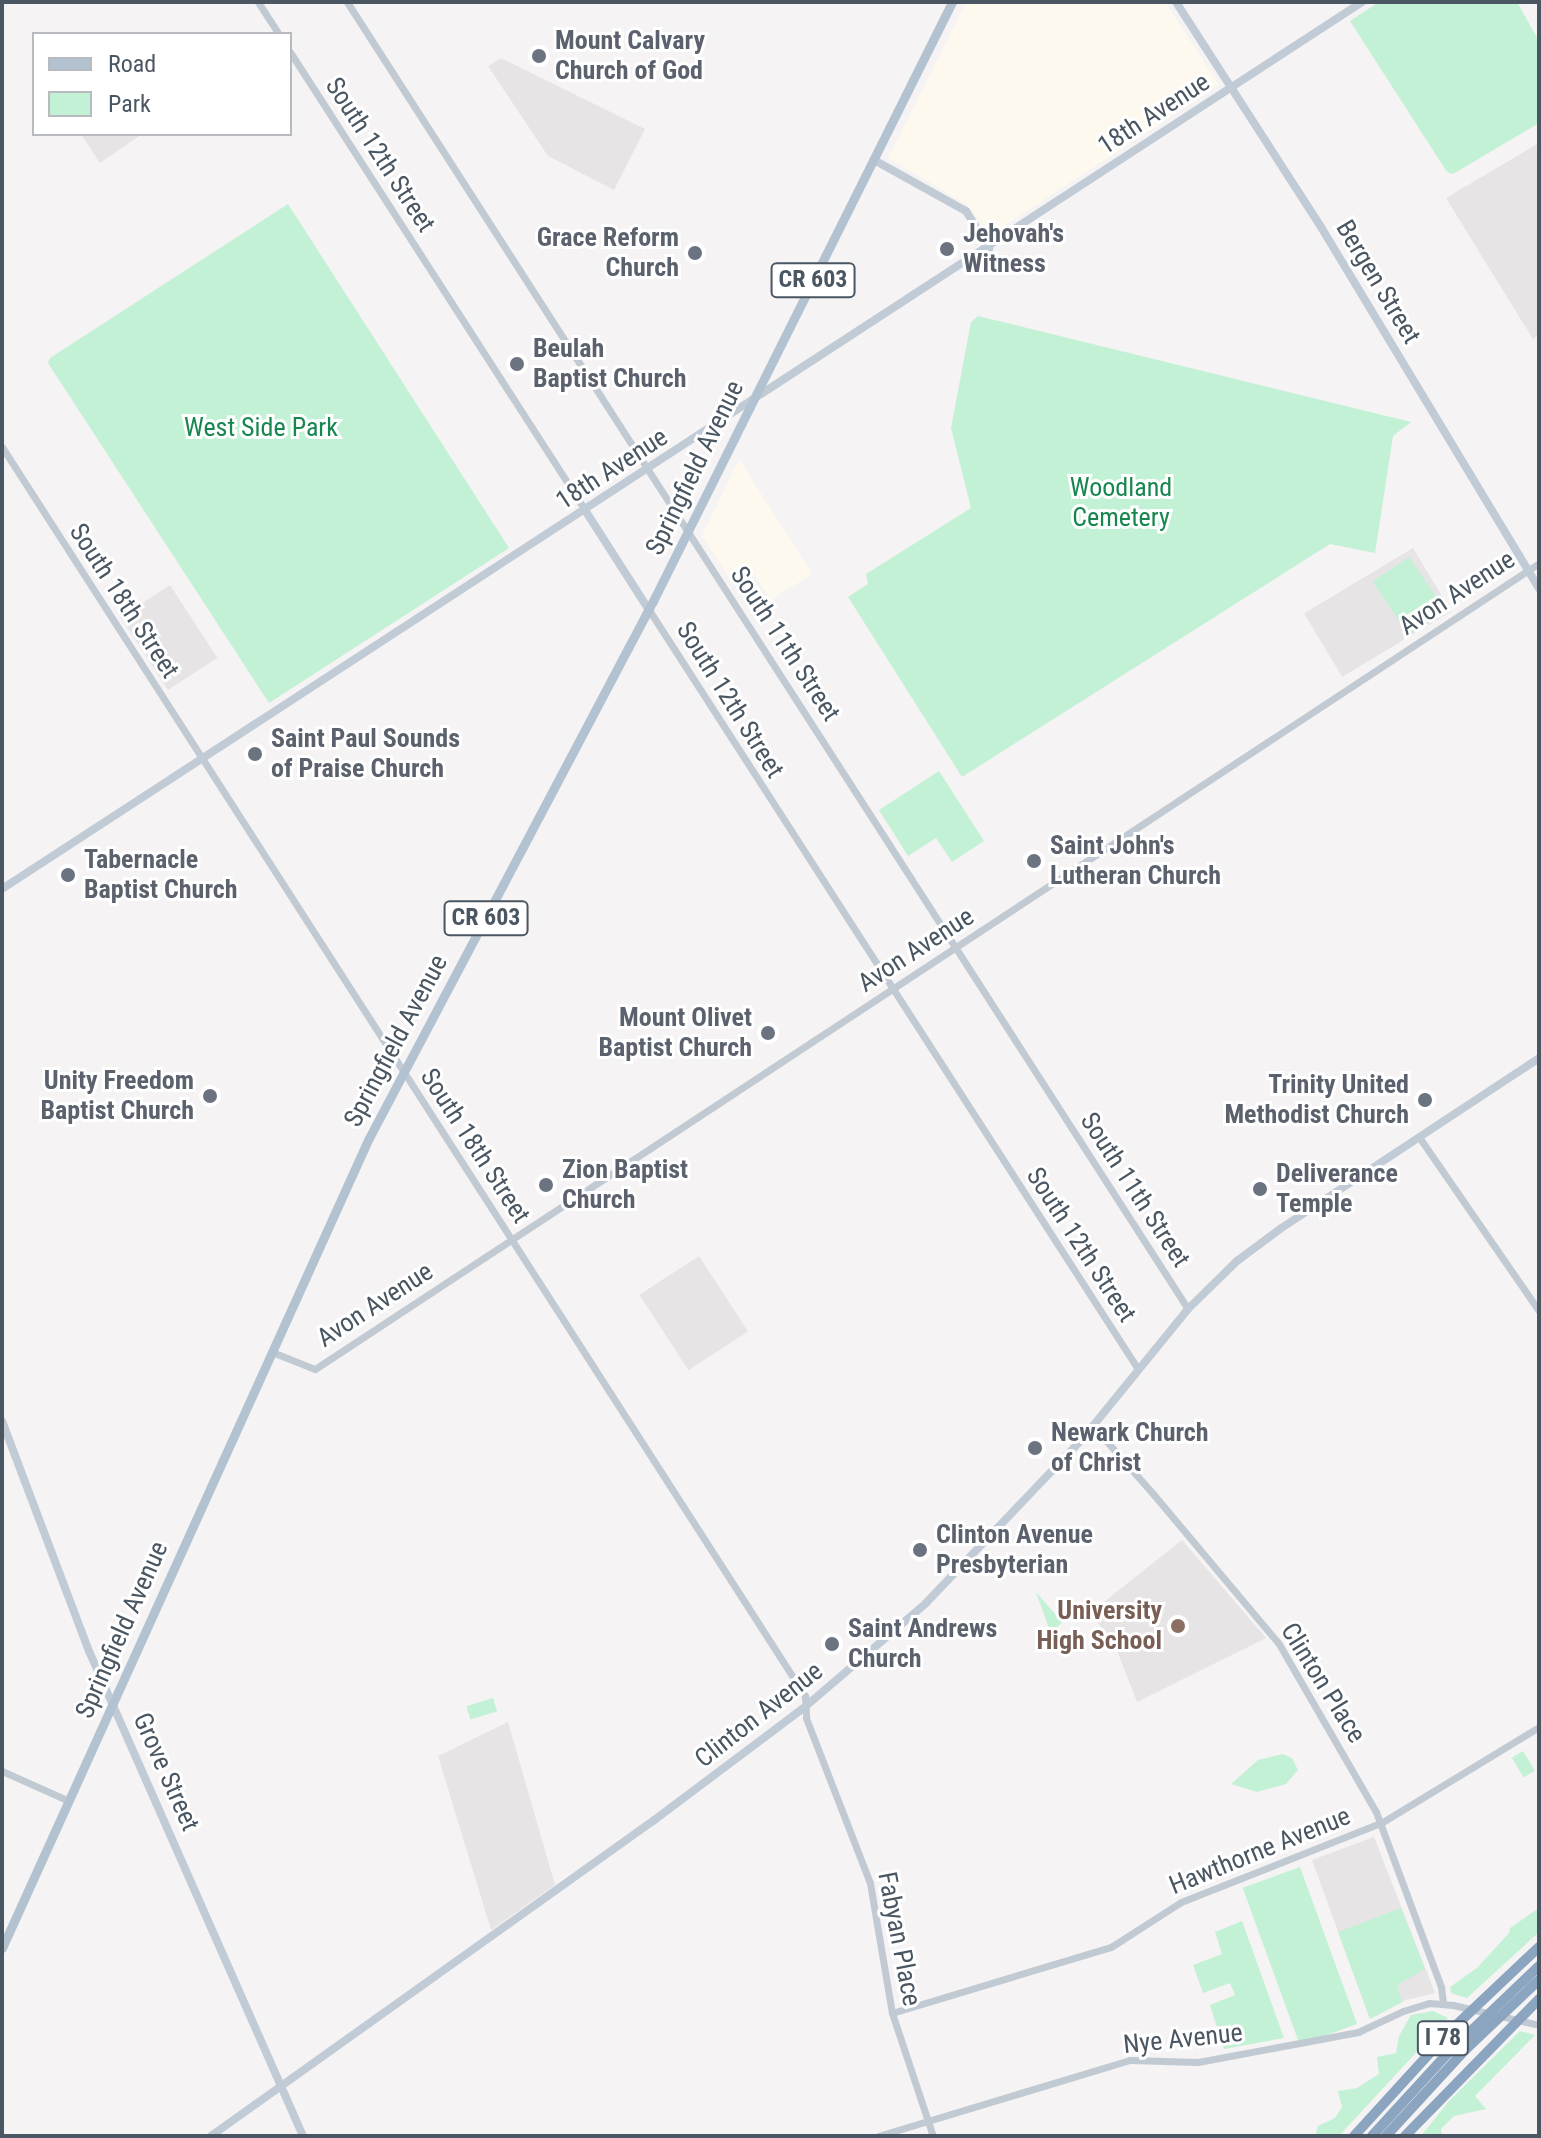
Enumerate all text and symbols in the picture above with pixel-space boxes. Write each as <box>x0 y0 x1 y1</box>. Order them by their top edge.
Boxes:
place label: Mount Calvary Church of God <box>555 25 705 86</box>
legend <box>32 32 292 136</box>
marker: Mount Calvary Church of God <box>530 47 548 65</box>
text: Road <box>108 50 156 78</box>
street label: 18th Avenue <box>1092 66 1216 162</box>
street label: South 12th Street <box>318 72 442 238</box>
text: Park <box>108 90 151 118</box>
street label: Bergen Street <box>1329 215 1427 349</box>
place label: Jehovah's Witness <box>963 218 1064 280</box>
place label: Grace Reform Church <box>537 222 679 284</box>
marker: Jehovah's Witness <box>938 240 956 258</box>
marker: Grace Reform Church <box>686 244 704 262</box>
road number: CR 603 <box>769 260 857 300</box>
place label: Beulah Baptist Church <box>533 333 687 394</box>
marker: Beulah Baptist Church <box>508 355 526 373</box>
street label: Springfield Avenue <box>639 376 751 560</box>
park label: West Side Park <box>184 412 338 444</box>
street label: 18th Avenue <box>550 421 674 517</box>
park label: Woodland Cemetery <box>1070 472 1172 534</box>
street label: South 18th Street <box>62 518 186 684</box>
street label: Avon Avenue <box>1393 544 1521 642</box>
street label: South 11th Street <box>723 561 847 727</box>
street label: South 12th Street <box>670 616 790 784</box>
place label: Saint Paul Sounds of Praise Church <box>271 723 460 784</box>
marker: Saint Paul Sounds of Praise Church <box>246 745 264 763</box>
place label: Saint John's Lutheran Church <box>1050 830 1221 892</box>
place label: Tabernacle Baptist Church <box>84 844 238 906</box>
marker: Saint John's Lutheran Church <box>1025 852 1043 870</box>
marker: Tabernacle Baptist Church <box>59 866 77 884</box>
road number: CR 603 <box>442 898 530 938</box>
street label: Avon Avenue <box>852 901 980 999</box>
street label: Springfield Avenue <box>338 950 454 1132</box>
place label: Mount Olivet Baptist Church <box>598 1002 752 1064</box>
marker: Mount Olivet Baptist Church <box>759 1024 777 1042</box>
street label: South 18th Street <box>413 1063 537 1229</box>
place label: Unity Freedom Baptist Church <box>40 1065 194 1126</box>
place label: Trinity United Methodist Church <box>1224 1069 1409 1130</box>
marker: Unity Freedom Baptist Church <box>201 1087 219 1105</box>
marker: Trinity United Methodist Church <box>1416 1091 1434 1109</box>
street label: South 11th Street <box>1073 1107 1197 1273</box>
place label: Zion Baptist Church <box>562 1154 688 1216</box>
place label: Deliverance Temple <box>1276 1158 1398 1220</box>
street label: South 12th Street <box>1019 1162 1143 1328</box>
marker: Zion Baptist Church <box>537 1176 555 1194</box>
marker: Deliverance Temple <box>1251 1180 1269 1198</box>
street label: Avon Avenue <box>311 1256 439 1354</box>
place label: Newark Church of Christ <box>1051 1417 1209 1478</box>
marker: Newark Church of Christ <box>1026 1439 1044 1457</box>
place label: Clinton Avenue Presbyterian <box>936 1519 1093 1580</box>
street label: Springfield Avenue <box>69 1537 175 1723</box>
marker: Clinton Avenue Presbyterian <box>911 1541 929 1559</box>
place label: University High School <box>1036 1595 1162 1656</box>
place label: Saint Andrews Church <box>848 1613 997 1674</box>
marker: University High School <box>1169 1617 1187 1635</box>
street label: Clinton Place <box>1274 1617 1372 1749</box>
marker: Saint Andrews Church <box>823 1635 841 1653</box>
street label: Clinton Avenue <box>689 1656 829 1774</box>
street label: Grove Street <box>126 1708 206 1836</box>
street label: Hawthorne Avenue <box>1165 1801 1355 1901</box>
street label: Fabyan Place <box>871 1869 927 2009</box>
street label: Nye Avenue <box>1122 2017 1244 2061</box>
road number: I 78 <box>1415 2018 1471 2058</box>

